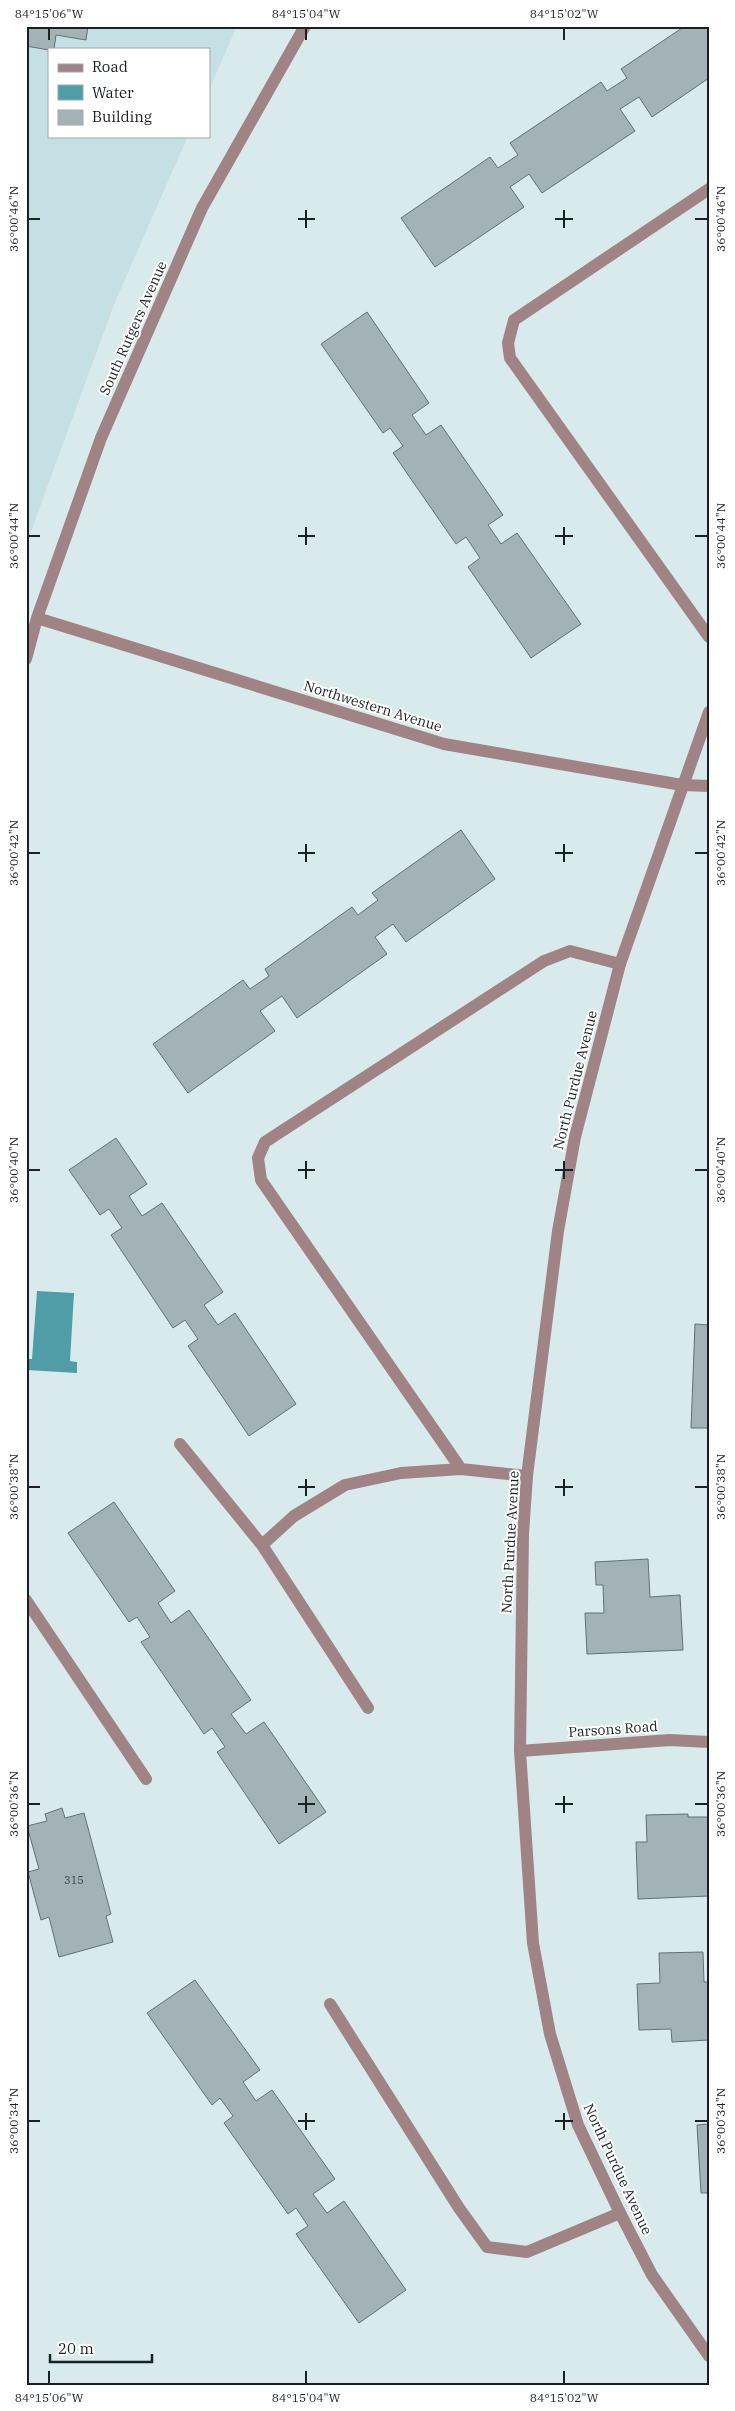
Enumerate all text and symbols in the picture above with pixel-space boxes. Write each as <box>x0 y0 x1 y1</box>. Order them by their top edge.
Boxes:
text: 84°15'06"W <box>15 6 84 21</box>
text: 84°15'04"W <box>272 6 341 21</box>
text: 84°15'02"W <box>530 6 599 21</box>
legend <box>48 48 210 138</box>
text: Road <box>92 57 128 76</box>
text: Water <box>92 83 134 102</box>
text: Building <box>92 107 152 126</box>
text: 36°00'46"N <box>6 186 21 252</box>
text: 36°00'46"N <box>713 186 728 252</box>
street label: South Rutgers Avenue <box>95 258 171 398</box>
text: 36°00'44"N <box>6 503 21 569</box>
text: 36°00'44"N <box>713 503 728 569</box>
street label: Northwestern Avenue <box>302 676 444 736</box>
text: 36°00'42"N <box>6 820 21 886</box>
text: 36°00'42"N <box>713 820 728 886</box>
street label: North Purdue Avenue <box>549 1009 601 1151</box>
text: 36°00'40"N <box>6 1137 21 1203</box>
text: 36°00'40"N <box>713 1137 728 1203</box>
text: 36°00'38"N <box>6 1454 21 1520</box>
text: 36°00'38"N <box>713 1454 728 1520</box>
street label: North Purdue Avenue <box>497 1470 523 1614</box>
street label: Parsons Road <box>568 1717 659 1741</box>
text: 36°00'36"N <box>6 1771 21 1837</box>
text: 36°00'36"N <box>713 1771 728 1837</box>
house number: 315 <box>64 1873 84 1887</box>
text: 36°00'34"N <box>6 2088 21 2154</box>
text: 36°00'34"N <box>713 2088 728 2154</box>
street label: North Purdue Avenue <box>580 2101 656 2237</box>
scale bar <box>50 2331 152 2363</box>
text: 20 m <box>58 2339 94 2358</box>
text: 84°15'06"W <box>15 2390 84 2405</box>
text: 84°15'04"W <box>272 2390 341 2405</box>
text: 84°15'02"W <box>530 2390 599 2405</box>

